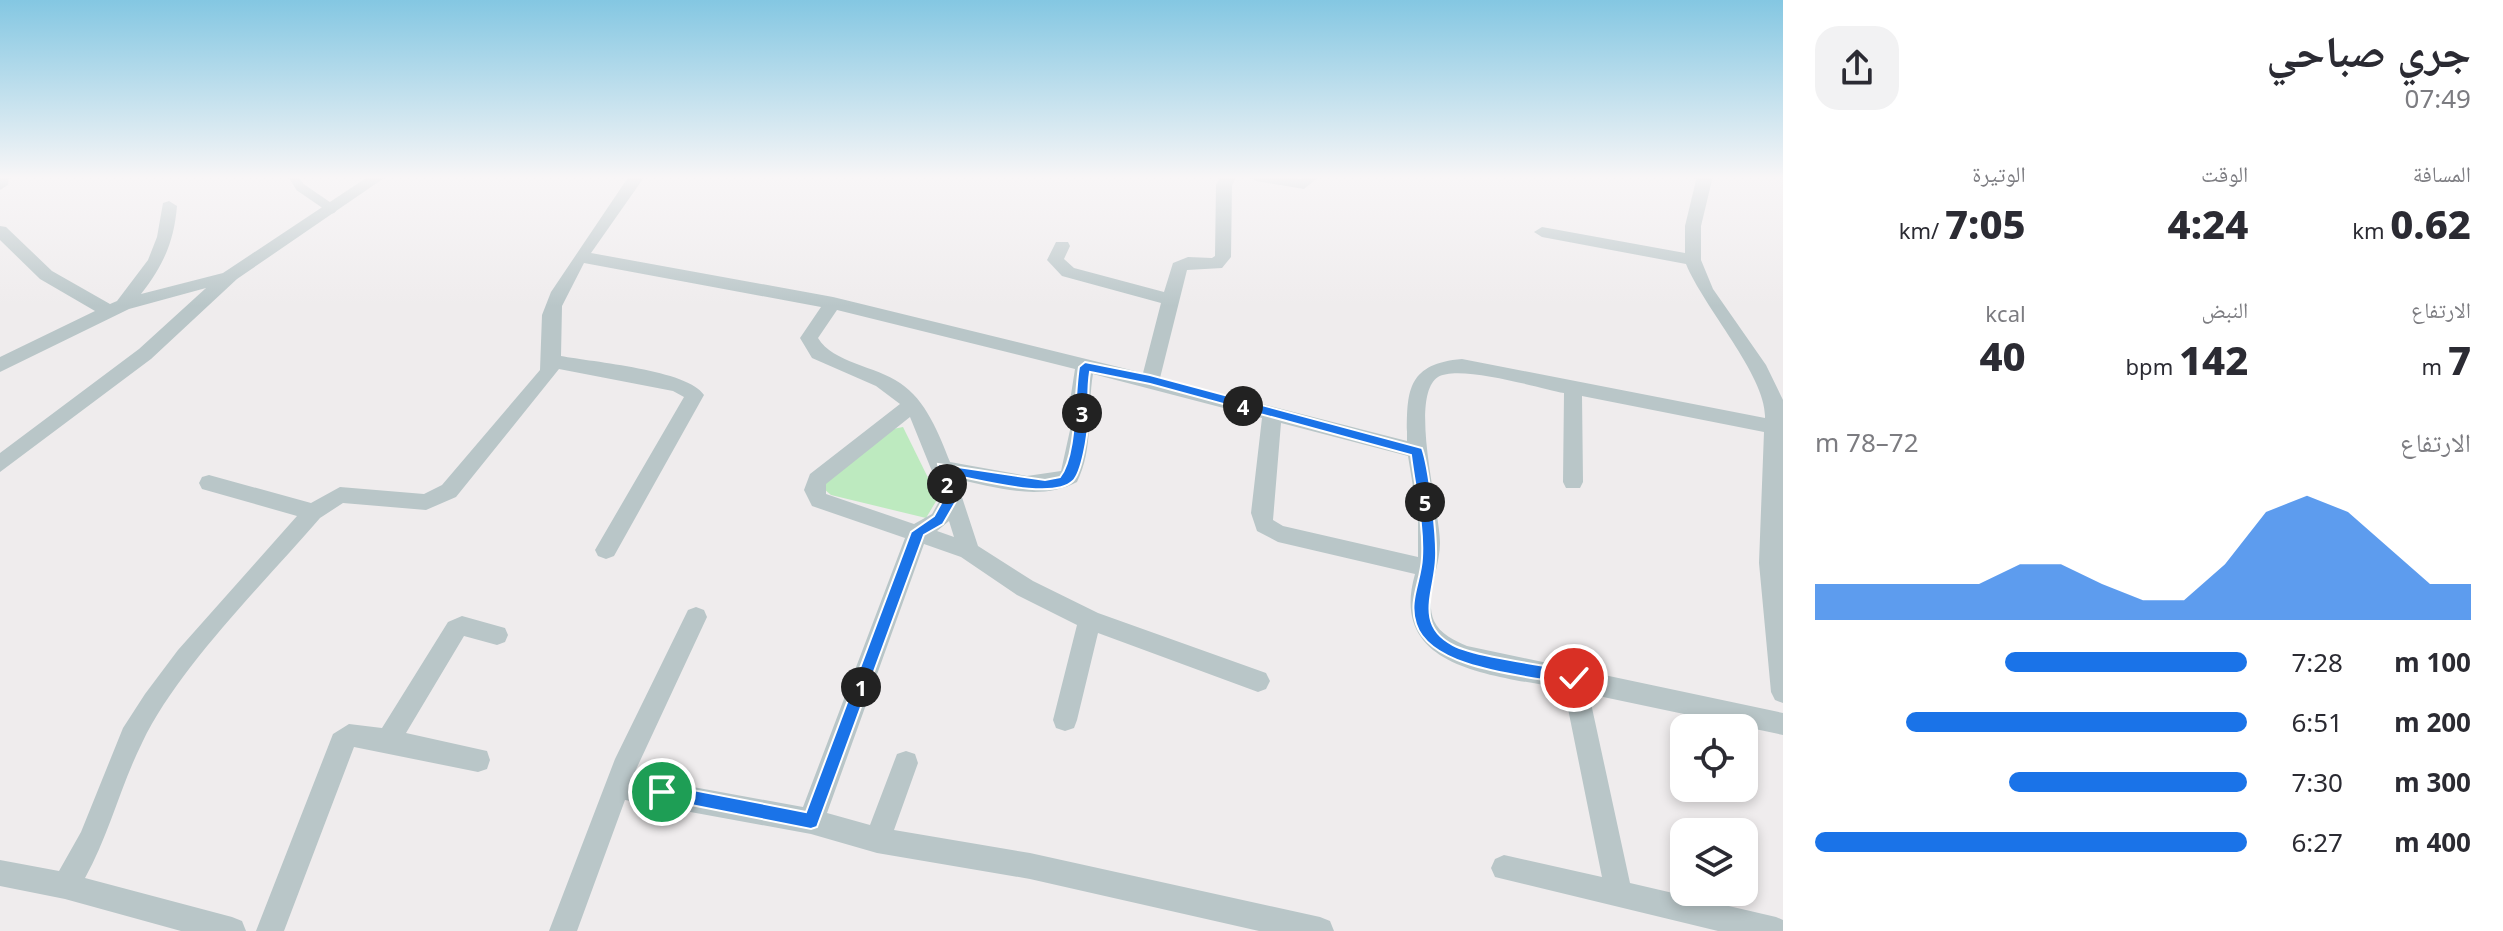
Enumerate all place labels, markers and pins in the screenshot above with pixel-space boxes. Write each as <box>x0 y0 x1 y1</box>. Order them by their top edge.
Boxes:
pin: 4 <box>1223 386 1263 426</box>
pin: 3 <box>1062 393 1102 433</box>
pin: 2 <box>927 464 967 504</box>
pin: 5 <box>1405 482 1445 522</box>
pin <box>1540 644 1608 712</box>
pin: 1 <box>841 667 881 707</box>
pin <box>628 758 696 826</box>

